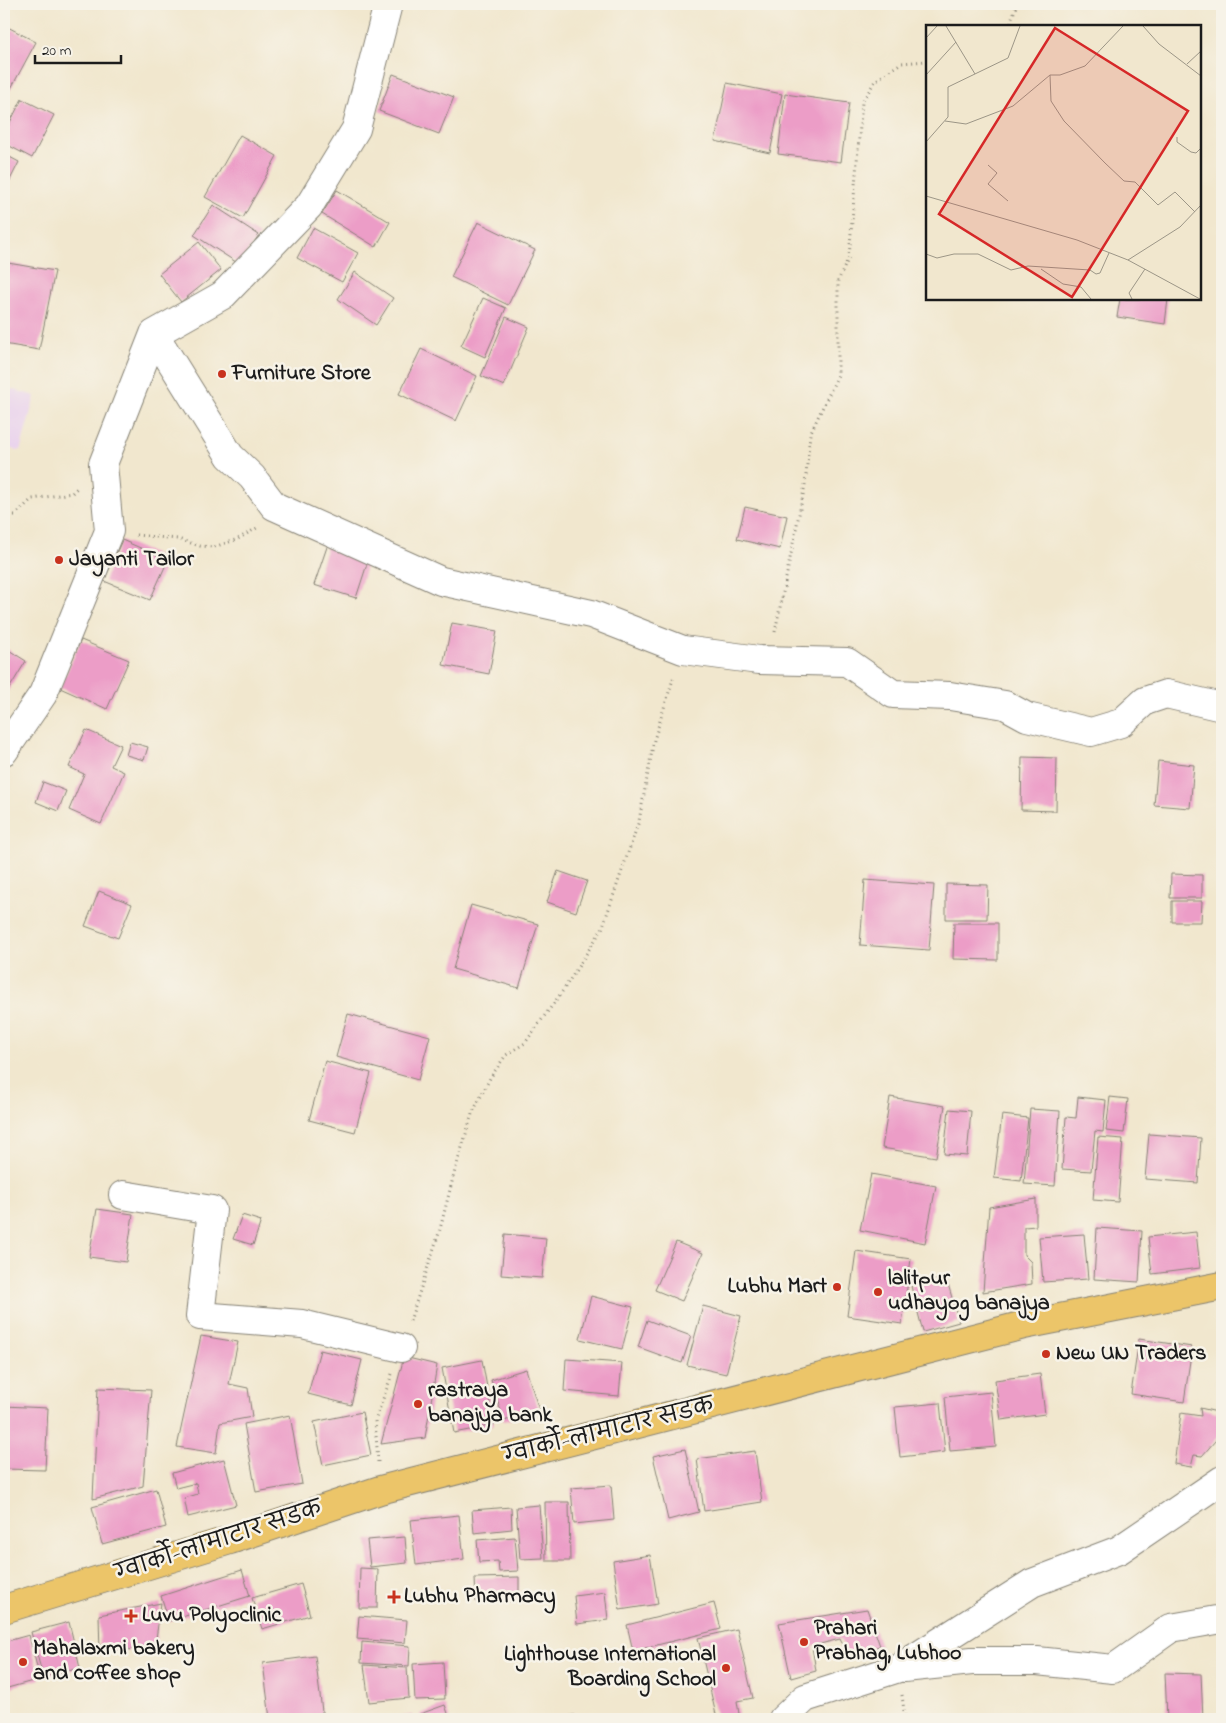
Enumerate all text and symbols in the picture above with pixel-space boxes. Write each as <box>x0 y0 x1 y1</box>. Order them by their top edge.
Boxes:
inset map <box>926 25 1201 300</box>
scale bar <box>35 32 121 64</box>
text: 20 m <box>42 40 72 62</box>
place label: Furniture Store <box>231 358 372 390</box>
marker: Furniture Store <box>216 368 228 380</box>
place label: Jayanti Tailor <box>69 544 195 577</box>
marker: Jayanti Tailor <box>53 554 65 566</box>
place label: lalitpur udhayog banajya <box>888 1263 1050 1321</box>
place label: Lubhu Mart <box>727 1271 828 1303</box>
marker: Lubhu Mart <box>831 1281 843 1293</box>
marker: lalitpur udhayog banajya <box>872 1286 884 1298</box>
place label: New UN Traders <box>1056 1338 1206 1370</box>
marker: New UN Traders <box>1040 1348 1052 1360</box>
place label: rastraya banajya bank <box>428 1375 554 1433</box>
street label: ग्वार्को-लामाटार सडक <box>499 1385 719 1474</box>
marker: rastraya banajya bank <box>412 1398 424 1410</box>
street label: ग्वार्को-लामाटार सडक <box>109 1488 328 1591</box>
place label: Lubhu Pharmacy <box>404 1581 556 1614</box>
marker: Lubhu Pharmacy <box>388 1591 400 1603</box>
place label: Luvu Polyoclinic <box>142 1600 283 1633</box>
marker: Luvu Polyoclinic <box>124 1609 138 1623</box>
place label: Prahari Prabhag, Lubhoo <box>814 1613 962 1671</box>
place label: Mahalaxmi bakery and coffee shop <box>33 1633 195 1690</box>
marker: Prahari Prabhag, Lubhoo <box>798 1636 810 1648</box>
place label: Lighthouse International Boarding School <box>504 1639 716 1697</box>
marker: Mahalaxmi bakery and coffee shop <box>17 1656 29 1668</box>
marker: Lighthouse International Boarding School <box>720 1662 732 1674</box>

